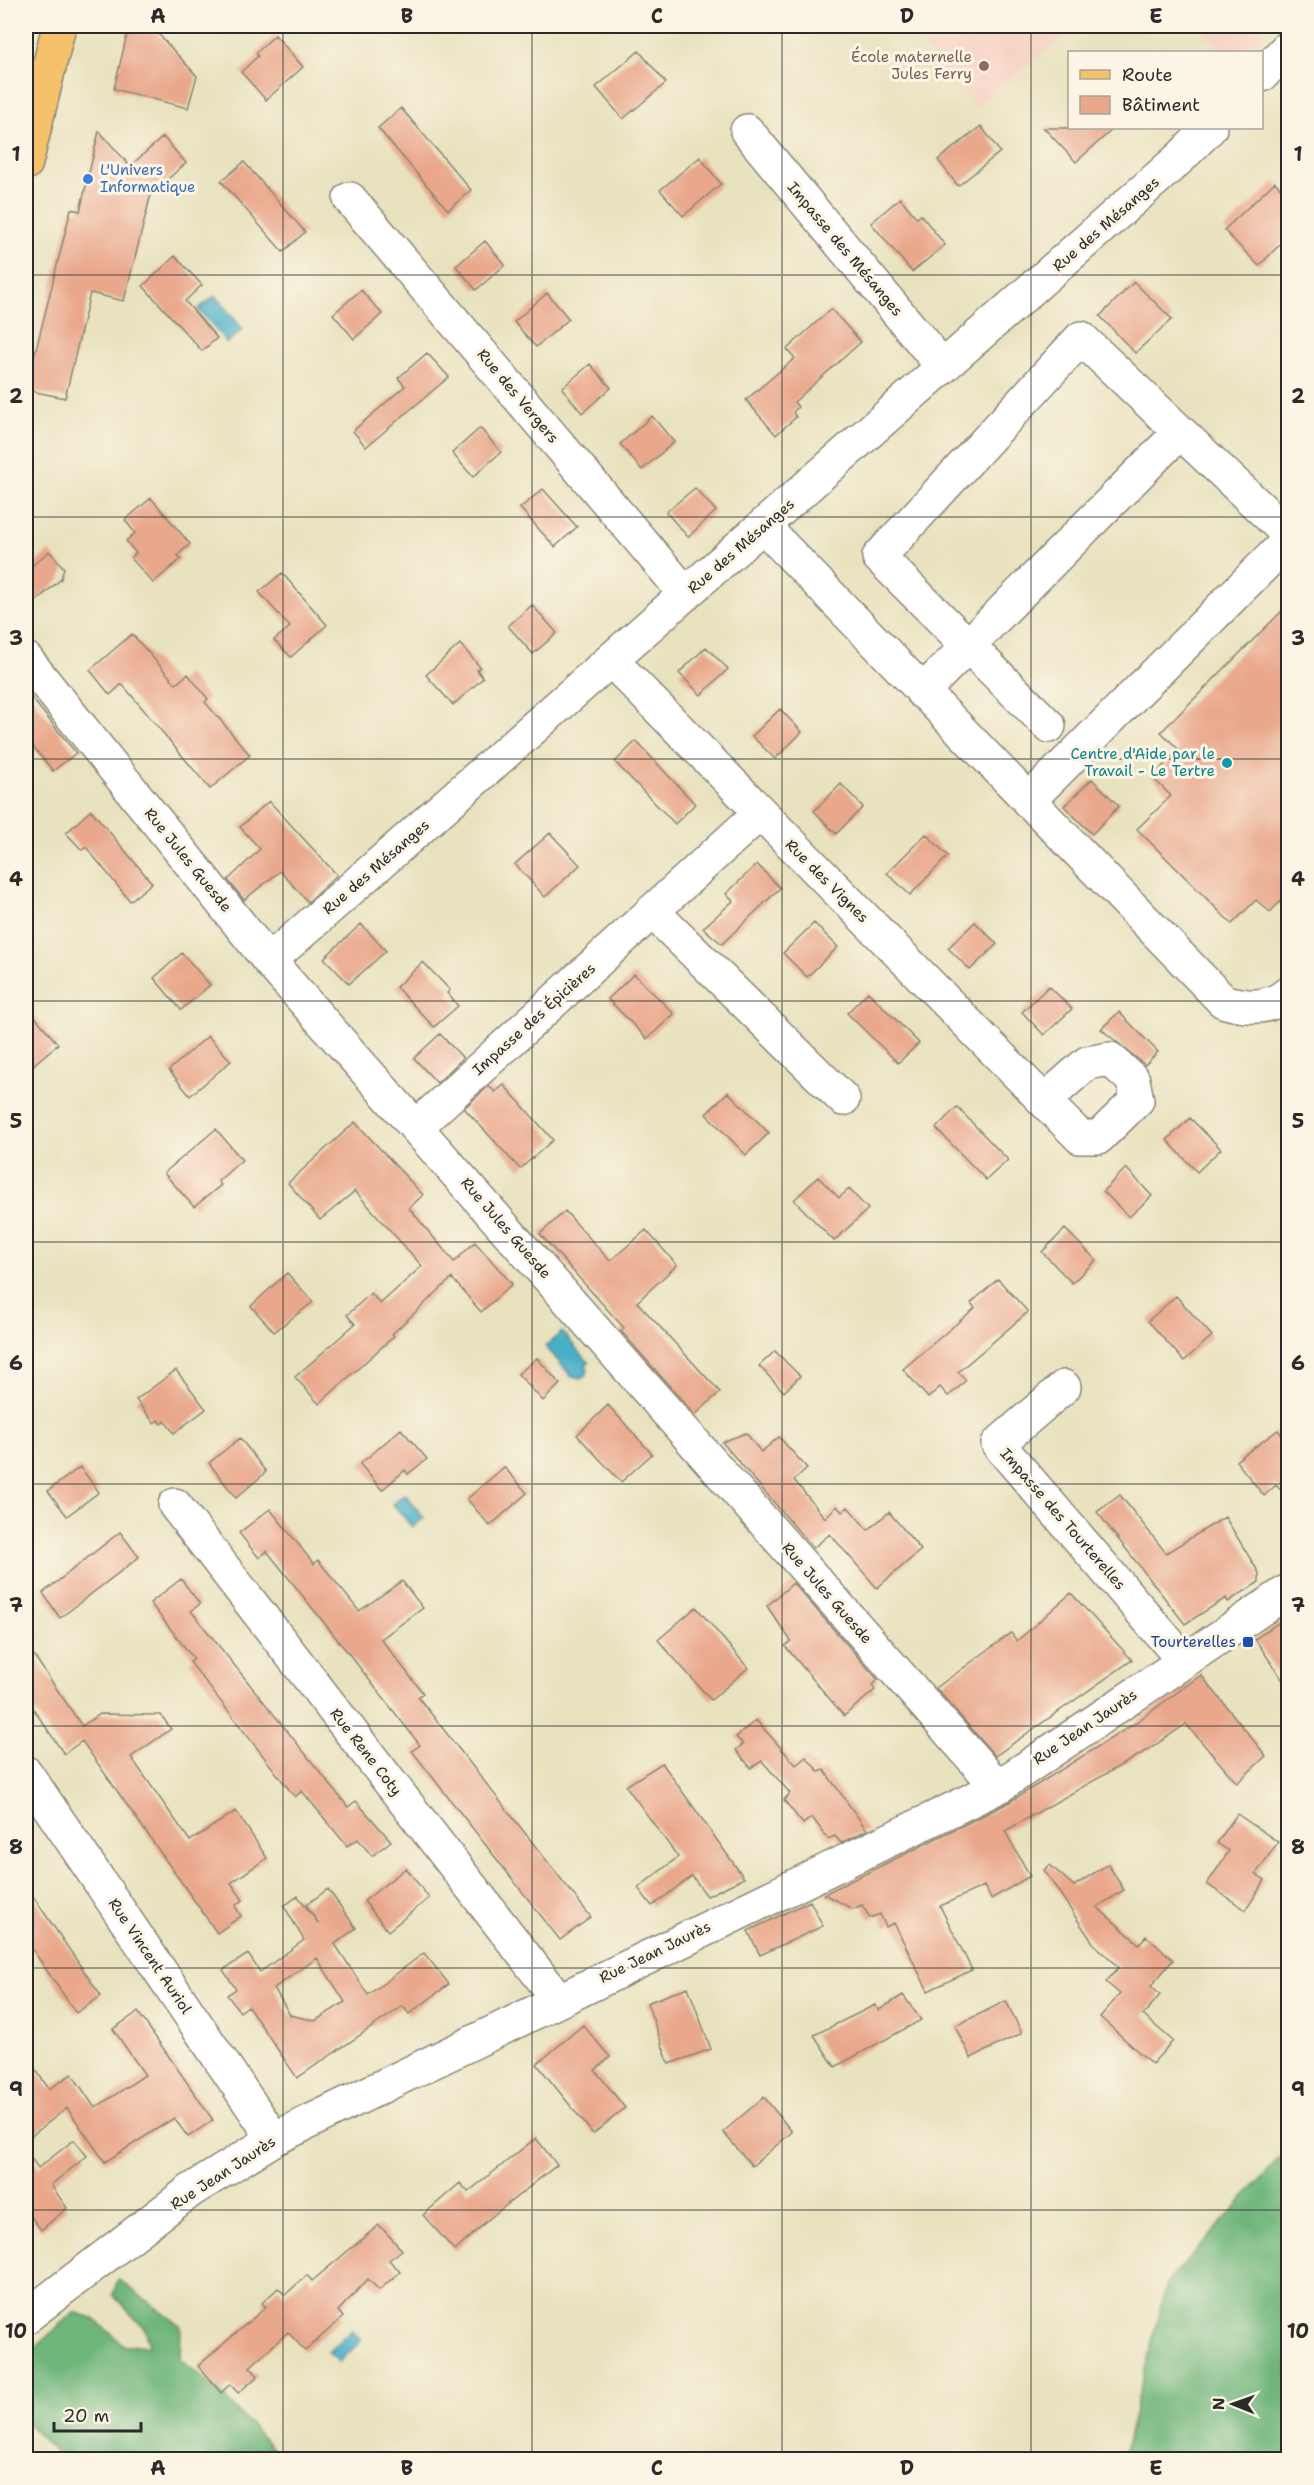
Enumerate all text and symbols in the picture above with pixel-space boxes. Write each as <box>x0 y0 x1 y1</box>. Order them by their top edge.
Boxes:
text: A <box>150 3 166 29</box>
text: B <box>401 3 413 29</box>
text: C <box>651 3 663 29</box>
text: D <box>900 3 914 29</box>
text: E <box>1149 3 1163 29</box>
place label: École maternelle Jules Ferry <box>851 46 972 84</box>
legend <box>1068 51 1263 129</box>
marker: École maternelle Jules Ferry <box>977 59 991 73</box>
text: Route <box>1122 63 1173 87</box>
text: Bâtiment <box>1122 93 1200 117</box>
text: 1 <box>11 141 21 167</box>
text: 1 <box>1293 141 1303 167</box>
place label: L'Univers Informatique <box>100 160 196 197</box>
marker: L'Univers Informatique <box>81 172 95 186</box>
street label: Rue des Mésanges <box>1048 172 1164 276</box>
street label: Impasse des Mésanges <box>783 178 907 320</box>
street label: Rue des Vergers <box>473 345 563 447</box>
text: 2 <box>9 383 23 409</box>
text: 2 <box>1291 383 1305 409</box>
street label: Rue des Mésanges <box>683 494 799 598</box>
text: 3 <box>9 625 23 651</box>
text: 3 <box>1291 625 1305 651</box>
place label: Centre d'Aide par le Travail - Le Tertre <box>1070 744 1215 781</box>
marker: Centre d'Aide par le Travail - Le Tertre <box>1220 756 1234 770</box>
street label: Rue Jules Guesde <box>140 804 236 916</box>
street label: Rue des Mésanges <box>318 815 434 919</box>
street label: Rue des Vignes <box>781 835 873 927</box>
text: 4 <box>9 866 23 892</box>
text: 4 <box>1291 866 1305 892</box>
street label: Impasse des Épicières <box>467 958 600 1080</box>
text: 5 <box>10 1108 22 1134</box>
text: 5 <box>1292 1108 1304 1134</box>
street label: Rue Jules Guesde <box>456 1173 556 1283</box>
text: 6 <box>9 1350 23 1376</box>
text: 6 <box>1291 1350 1305 1376</box>
street label: Impasse des Tourterelles <box>996 1444 1130 1594</box>
street label: Rue Jules Guesde <box>777 1538 877 1648</box>
text: 7 <box>9 1592 23 1618</box>
text: 7 <box>1291 1592 1305 1618</box>
place label: Tourterelles <box>1151 1632 1236 1652</box>
marker: Tourterelles <box>1241 1635 1255 1649</box>
street label: Rue Jean Jaurès <box>1029 1685 1141 1769</box>
street label: Rue Rene Coty <box>325 1704 407 1800</box>
text: 8 <box>9 1834 23 1860</box>
text: 8 <box>1291 1834 1305 1860</box>
street label: Rue Vincent Auriol <box>104 1894 196 2018</box>
street label: Rue Jean Jaurès <box>596 1916 714 1988</box>
text: 9 <box>9 2076 23 2102</box>
text: 9 <box>1291 2076 1305 2102</box>
street label: Rue Jean Jaurès <box>167 2131 279 2215</box>
text: 10 <box>5 2318 27 2344</box>
text: 10 <box>1287 2318 1309 2344</box>
north arrow <box>1203 2374 1263 2434</box>
scale bar <box>54 2395 141 2433</box>
text: N <box>1208 2397 1229 2410</box>
text: 20 m <box>63 2404 109 2428</box>
text: A <box>150 2455 166 2481</box>
text: B <box>401 2455 413 2481</box>
text: C <box>651 2455 663 2481</box>
text: D <box>900 2455 914 2481</box>
text: E <box>1149 2455 1163 2481</box>

